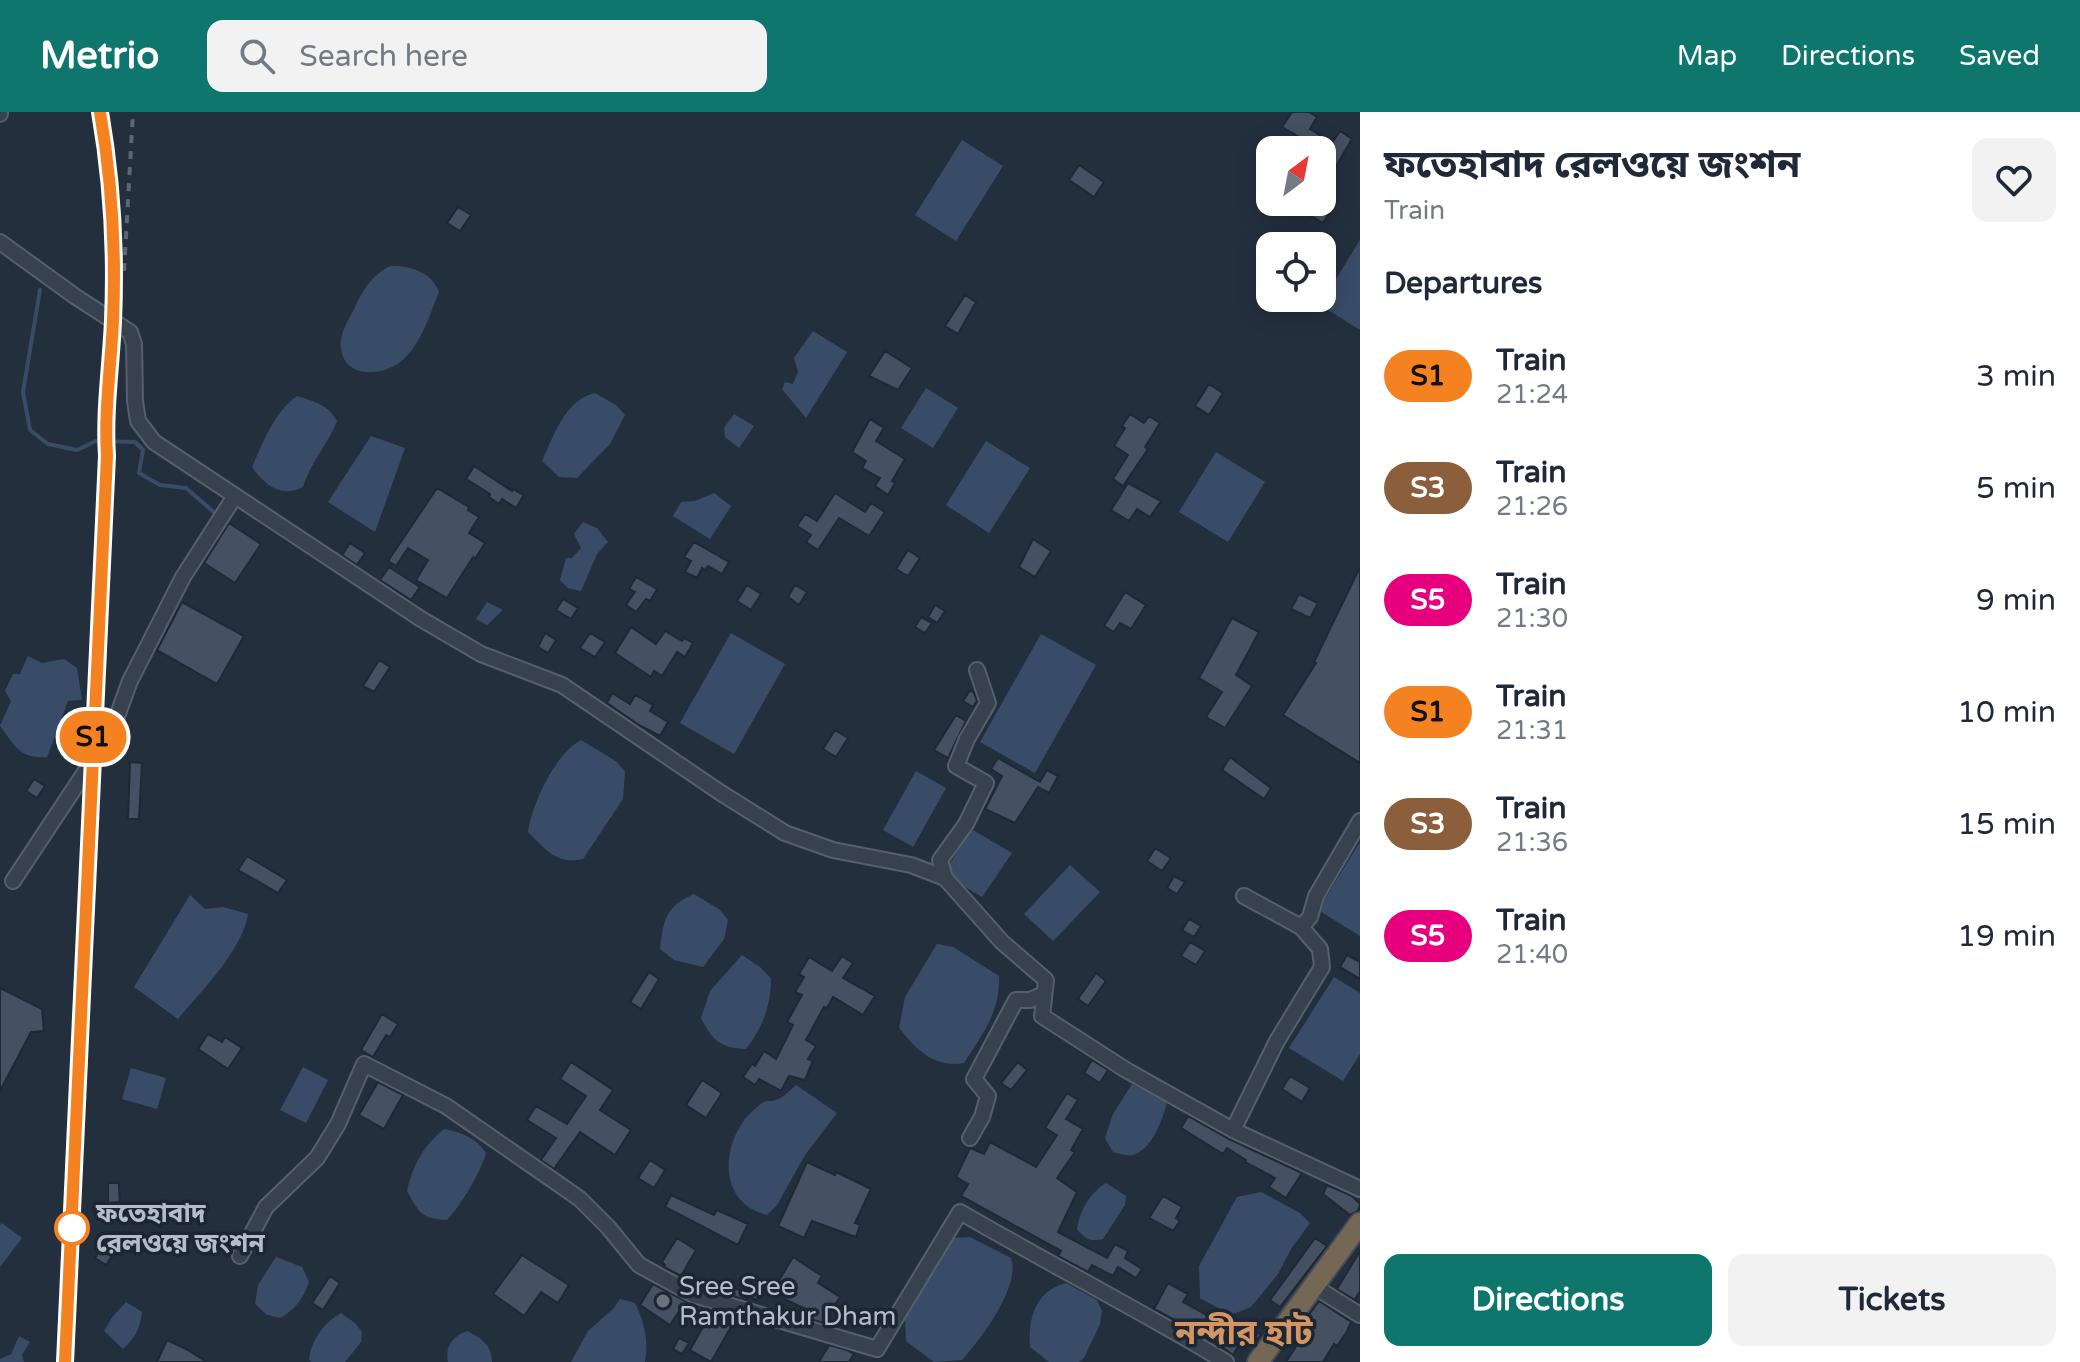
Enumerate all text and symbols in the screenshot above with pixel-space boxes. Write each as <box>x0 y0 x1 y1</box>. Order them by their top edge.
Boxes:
search box <box>207 20 767 92</box>
text: Metrio <box>40 33 159 79</box>
icon: search <box>235 34 279 78</box>
text: Search here <box>299 38 468 75</box>
text: Map <box>1677 39 1737 73</box>
text: Directions <box>1781 39 1915 73</box>
text: Saved <box>1959 39 2040 73</box>
north arrow <box>1256 136 1336 216</box>
map controls <box>1256 136 1336 312</box>
button: heart <box>1972 138 2056 222</box>
text: ফতেহাবাদ রেলওয়ে জংশন <box>1384 142 1800 188</box>
text: Train <box>1384 195 1445 226</box>
button: locate <box>1256 232 1336 312</box>
text: Departures <box>1384 265 1542 302</box>
text: Train <box>1496 342 1567 379</box>
text: 3 min <box>1976 358 2056 395</box>
text: S1 <box>1411 359 1445 393</box>
text: 21:24 <box>1496 379 1568 410</box>
text: Train <box>1496 454 1567 491</box>
text: 5 min <box>1976 470 2056 507</box>
text: S3 <box>1411 471 1445 505</box>
text: 21:26 <box>1496 491 1568 522</box>
text: Train <box>1496 566 1567 603</box>
text: 9 min <box>1976 582 2056 619</box>
text: S5 <box>1411 583 1445 617</box>
text: 21:30 <box>1496 603 1568 634</box>
text: Train <box>1496 678 1567 715</box>
text: 10 min <box>1957 694 2056 731</box>
text: S1 <box>1411 695 1445 729</box>
line badge: S1 <box>57 711 129 763</box>
text: 21:31 <box>1496 715 1568 746</box>
text: S1 <box>76 720 110 754</box>
text: Train <box>1496 790 1567 827</box>
text: 15 min <box>1957 806 2056 843</box>
text: S3 <box>1411 807 1445 841</box>
text: 21:36 <box>1496 827 1568 858</box>
text: Train <box>1496 902 1567 939</box>
text: 19 min <box>1957 918 2056 955</box>
text: S5 <box>1411 919 1445 953</box>
text: 21:40 <box>1496 939 1568 970</box>
place label: ফতেহাবাদ রেলওয়ে জংশন <box>95 1198 265 1259</box>
marker: ফতেহাবাদ রেলওয়ে জংশন <box>55 1211 89 1245</box>
button: Directions <box>1384 1254 1712 1346</box>
button: Tickets <box>1728 1254 2056 1346</box>
place label: Sree Sree Ramthakur Dham <box>679 1271 896 1332</box>
marker: Sree Sree Ramthakur Dham <box>654 1292 672 1310</box>
district label: নন্দীর হাট <box>1174 1312 1314 1354</box>

